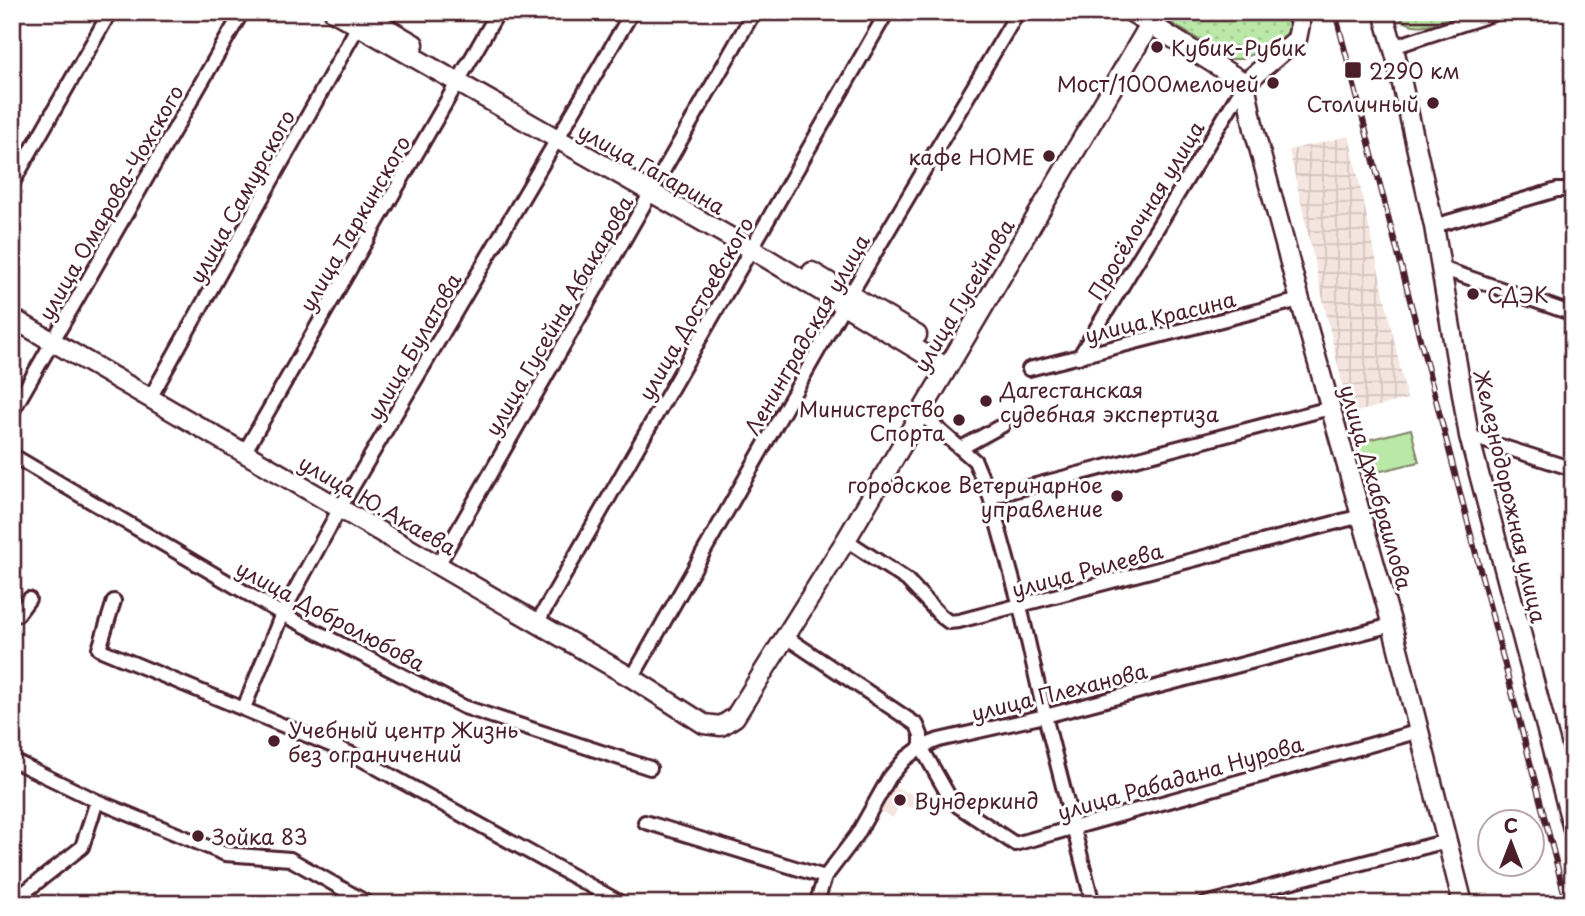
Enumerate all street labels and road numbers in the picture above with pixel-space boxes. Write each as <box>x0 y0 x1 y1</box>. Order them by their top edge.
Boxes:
street label: улица Омарова-Чохского <box>29 78 191 326</box>
street label: улица Самурского <box>180 103 302 289</box>
street label: улица Гагарина <box>573 114 732 222</box>
street label: Просёлочная улица <box>1079 114 1212 306</box>
street label: улица Таркинского <box>290 129 418 317</box>
street label: улица Гусейна Абакарова <box>476 189 640 441</box>
street label: улица Достоевского <box>629 210 761 406</box>
street label: улица Гусейнова <box>905 212 1021 378</box>
street label: Ленинградская улица <box>735 227 877 440</box>
street label: улица Булатова <box>358 266 468 426</box>
street label: улица Красина <box>1081 282 1240 350</box>
street label: Железнодорожная улица <box>1466 366 1556 627</box>
street label: улица Джабраилова <box>1332 381 1422 593</box>
street label: улица Ю.Акаева <box>293 446 463 562</box>
street label: улица Рылеева <box>1008 533 1166 605</box>
street label: улица Добролюбова <box>231 551 431 679</box>
street label: улица Плеханова <box>968 654 1150 728</box>
street label: улица Рабадана Нурова <box>1053 727 1307 827</box>

